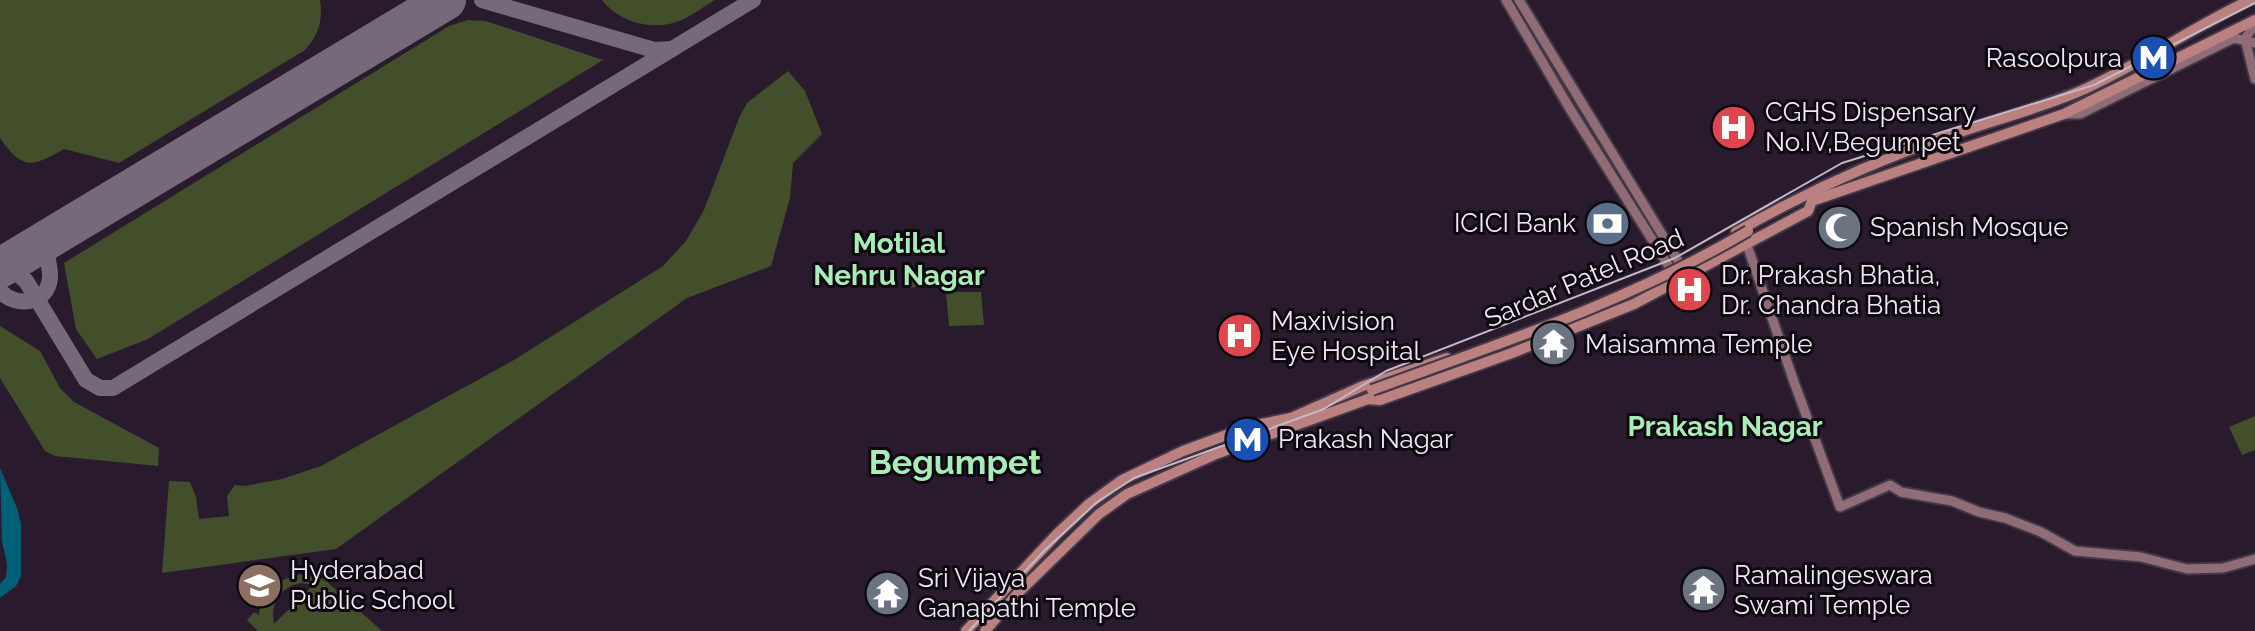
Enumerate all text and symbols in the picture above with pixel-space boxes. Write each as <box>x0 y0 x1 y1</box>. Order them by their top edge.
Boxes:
metro station icon: Rasoolpura <box>2129 34 2177 82</box>
place label: Rasoolpura <box>1986 43 2122 73</box>
place label: CGHS Dispensary No.IV,Begumpet <box>1765 97 1976 157</box>
hospital icon: CGHS Dispensary No.IV,Begumpet <box>1710 103 1758 151</box>
bank icon: ICICI Bank <box>1583 199 1631 247</box>
mosque icon: Spanish Mosque <box>1815 203 1863 251</box>
place label: ICICI Bank <box>1454 208 1576 238</box>
place label: Spanish Mosque <box>1870 212 2069 242</box>
street label: Sardar Patel Road <box>1480 223 1688 333</box>
district label: Motilal Nehru Nagar <box>813 227 985 292</box>
place label: Dr. Prakash Bhatia, Dr. Chandra Bhatia <box>1721 260 1941 320</box>
hospital icon: Dr. Prakash Bhatia, Dr. Chandra Bhatia <box>1666 266 1714 314</box>
place label: Maxivision Eye Hospital <box>1271 306 1421 366</box>
hospital icon: Maxivision Eye Hospital <box>1216 312 1264 360</box>
temple icon: Maisamma Temple <box>1530 320 1578 368</box>
place label: Maisamma Temple <box>1585 329 1813 359</box>
district label: Prakash Nagar <box>1627 410 1823 443</box>
metro station icon: Prakash Nagar <box>1223 415 1271 463</box>
place label: Prakash Nagar <box>1278 424 1453 454</box>
district label: Begumpet <box>869 442 1041 482</box>
place label: Hyderabad Public School <box>290 555 455 615</box>
place label: Ramalingeswara Swami Temple <box>1734 560 1933 620</box>
school or university icon: Hyderabad Public School <box>235 561 283 609</box>
place label: Sri Vijaya Ganapathi Temple <box>918 563 1136 623</box>
temple icon: Ramalingeswara Swami Temple <box>1679 566 1727 614</box>
temple icon: Sri Vijaya Ganapathi Temple <box>863 569 911 617</box>

